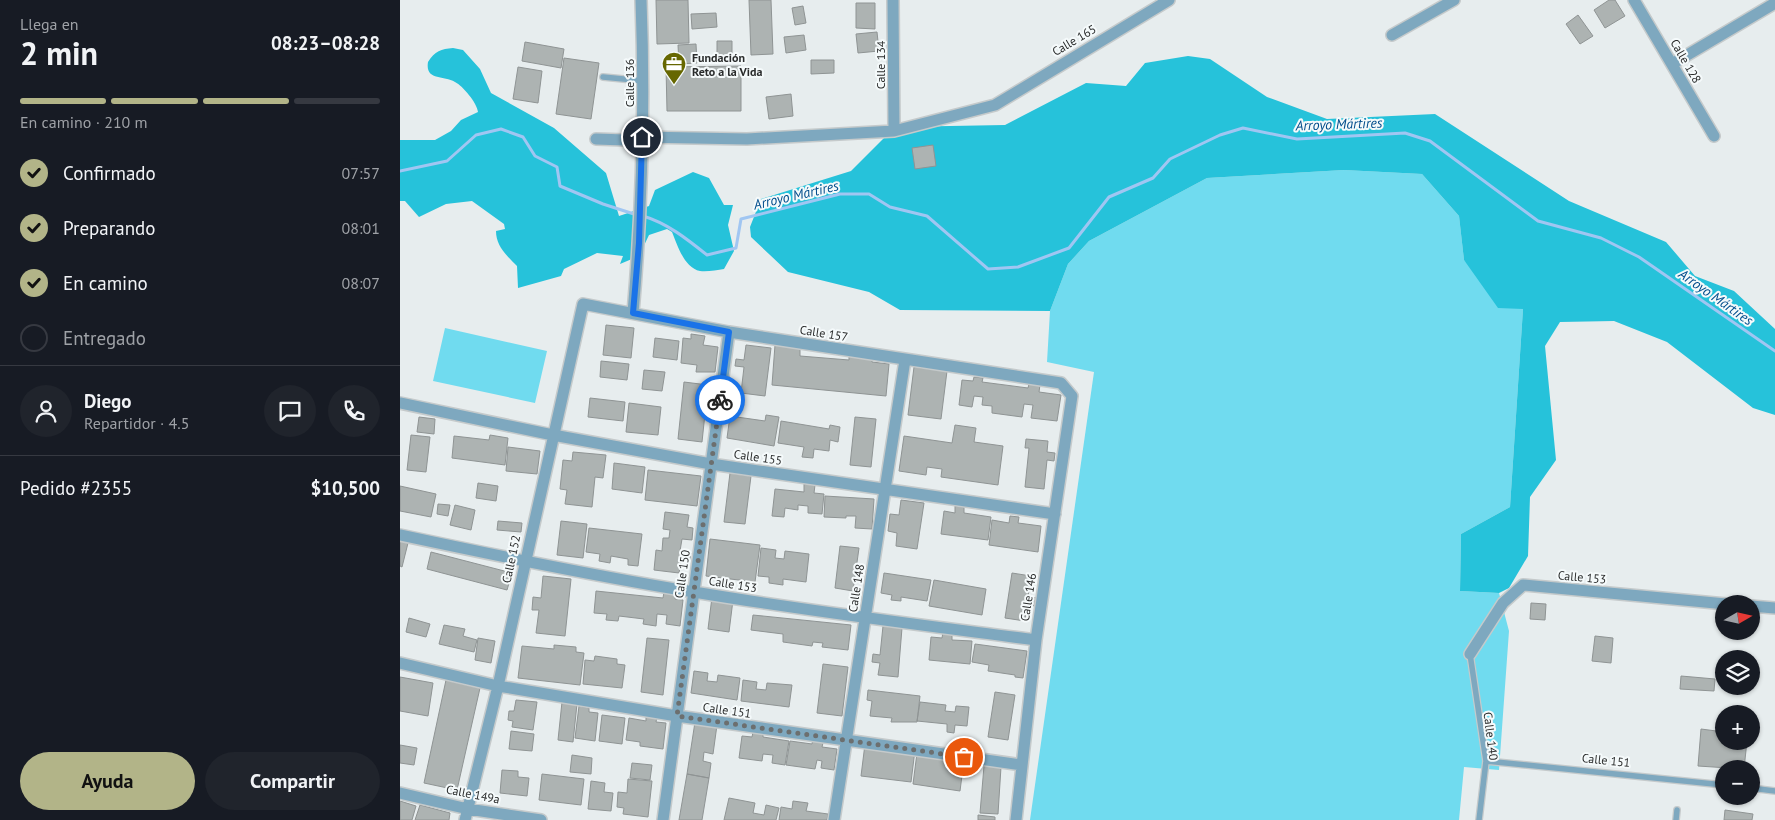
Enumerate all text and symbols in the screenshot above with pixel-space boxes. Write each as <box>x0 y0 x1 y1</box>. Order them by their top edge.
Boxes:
text: Llega en <box>20 14 79 34</box>
street label: Calle 165 <box>1049 21 1099 59</box>
text: 08:23–08:28 <box>271 31 380 55</box>
text: 2 min <box>20 32 98 74</box>
street label: Calle 128 <box>1667 36 1705 86</box>
street label: Calle 134 <box>873 40 888 89</box>
place label: Fundación Reto a la Vida <box>692 50 762 79</box>
office icon: Fundación Reto a la Vida <box>661 51 687 85</box>
street label: Calle 136 <box>622 59 637 107</box>
text: En camino · 210 m <box>20 112 148 132</box>
water label: Arroyo Mártires <box>1294 113 1383 135</box>
pin <box>621 116 663 158</box>
icon: home <box>628 123 656 151</box>
icon: check <box>20 159 48 187</box>
text: Confirmado <box>63 161 156 185</box>
text: 07:57 <box>342 163 380 183</box>
water label: Arroyo Mártires <box>751 176 841 214</box>
icon: check <box>20 214 48 242</box>
text: Preparando <box>63 216 155 240</box>
text: 08:01 <box>342 218 380 238</box>
water label: Arroyo Mártires <box>1674 264 1757 330</box>
icon: check <box>20 269 48 297</box>
text: En camino <box>63 271 148 295</box>
text: 08:07 <box>342 273 380 293</box>
street label: Calle 157 <box>799 322 849 344</box>
text: Entregado <box>63 326 146 350</box>
courier <box>695 375 745 425</box>
button: person <box>20 385 72 437</box>
button: chat <box>264 385 316 437</box>
button: phone <box>328 385 380 437</box>
icon: bike <box>706 386 734 414</box>
text: Diego <box>84 389 131 413</box>
text: Repartidor · 4.5 <box>84 413 189 433</box>
street label: Calle 155 <box>733 446 783 468</box>
text: Pedido #2355 <box>20 476 132 500</box>
text: $10,500 <box>311 476 380 500</box>
street label: Calle 152 <box>499 534 523 584</box>
street label: Calle 150 <box>671 548 693 599</box>
street label: Calle 148 <box>845 563 867 613</box>
street label: Calle 153 <box>1557 567 1607 587</box>
street label: Calle 146 <box>1017 572 1039 622</box>
street label: Calle 153 <box>708 573 758 595</box>
north arrow <box>1715 595 1760 640</box>
map controls <box>1715 595 1760 805</box>
button: layers <box>1715 650 1760 695</box>
street label: Calle 151 <box>702 699 752 721</box>
button: + <box>1715 705 1760 750</box>
street label: Calle 140 <box>1481 711 1501 761</box>
pin <box>943 736 985 778</box>
icon: bag <box>950 743 978 771</box>
street label: Calle 151 <box>1581 750 1631 770</box>
button: Ayuda <box>20 752 195 810</box>
button: Compartir <box>205 752 380 810</box>
button: − <box>1715 760 1760 805</box>
street label: Calle 149a <box>445 781 501 807</box>

